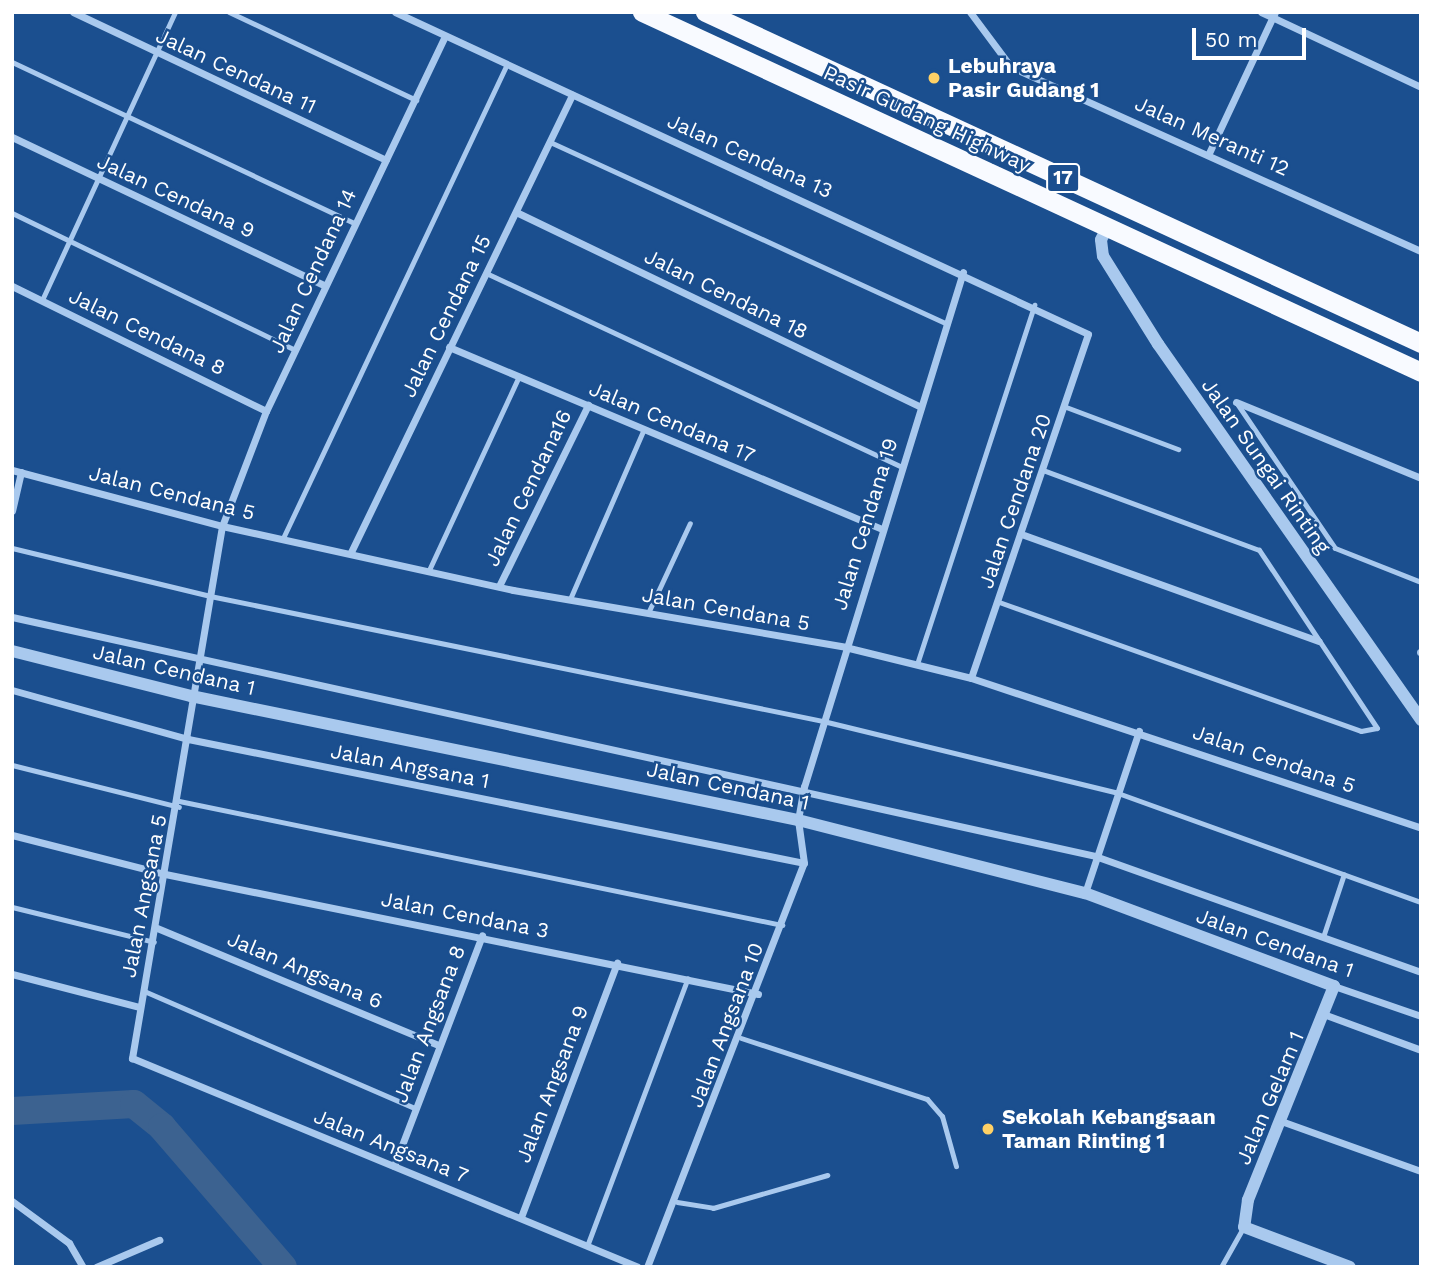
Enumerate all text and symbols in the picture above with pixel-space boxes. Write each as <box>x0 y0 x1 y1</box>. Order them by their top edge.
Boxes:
scale bar <box>1195 14 1309 58</box>
street label: Jalan Cendana 11 <box>151 23 321 119</box>
text: 50 m <box>1205 27 1257 52</box>
place label: Lebuhraya Pasir Gudang 1 <box>948 53 1100 103</box>
street label: Pasir Gudang Highway <box>819 60 1035 178</box>
marker: Lebuhraya Pasir Gudang 1 <box>926 70 942 86</box>
street label: Jalan Meranti 12 <box>1131 91 1293 181</box>
street label: Jalan Cendana 13 <box>663 108 837 204</box>
street label: Jalan Cendana 9 <box>93 148 259 244</box>
road number: 17 <box>1046 162 1080 194</box>
street label: Jalan Cendana 14 <box>264 184 362 358</box>
street label: Jalan Cendana 15 <box>395 230 497 402</box>
street label: Jalan Cendana 18 <box>640 243 812 345</box>
street label: Jalan Cendana 8 <box>64 283 230 381</box>
street label: Jalan Sungai Rinting <box>1196 374 1336 558</box>
street label: Jalan Cendana 17 <box>585 376 759 468</box>
street label: Jalan Cendana16 <box>479 405 577 571</box>
street label: Jalan Cendana 20 <box>973 410 1057 592</box>
street label: Jalan Cendana 19 <box>827 434 903 614</box>
street label: Jalan Cendana 5 <box>86 460 258 526</box>
street label: Jalan Cendana 5 <box>640 582 812 636</box>
street label: Jalan Cendana 1 <box>90 639 258 701</box>
street label: Jalan Cendana 5 <box>1189 719 1359 799</box>
street label: Jalan Angsana 1 <box>328 738 492 794</box>
street label: Jalan Cendana 1 <box>644 756 812 816</box>
street label: Jalan Angsana 5 <box>116 812 172 980</box>
street label: Jalan Cendana 3 <box>379 886 551 944</box>
street label: Jalan Cendana 1 <box>1192 903 1358 983</box>
street label: Jalan Angsana 6 <box>223 926 387 1014</box>
street label: Jalan Angsana 10 <box>683 938 769 1112</box>
street label: Jalan Angsana 8 <box>387 941 471 1107</box>
street label: Jalan Angsana 9 <box>510 1001 594 1167</box>
street label: Jalan Gelam 1 <box>1230 1027 1310 1169</box>
street label: Jalan Angsana 7 <box>309 1103 473 1189</box>
place label: Sekolah Kebangsaan Taman Rinting 1 <box>1002 1104 1216 1154</box>
marker: Sekolah Kebangsaan Taman Rinting 1 <box>980 1121 996 1137</box>

